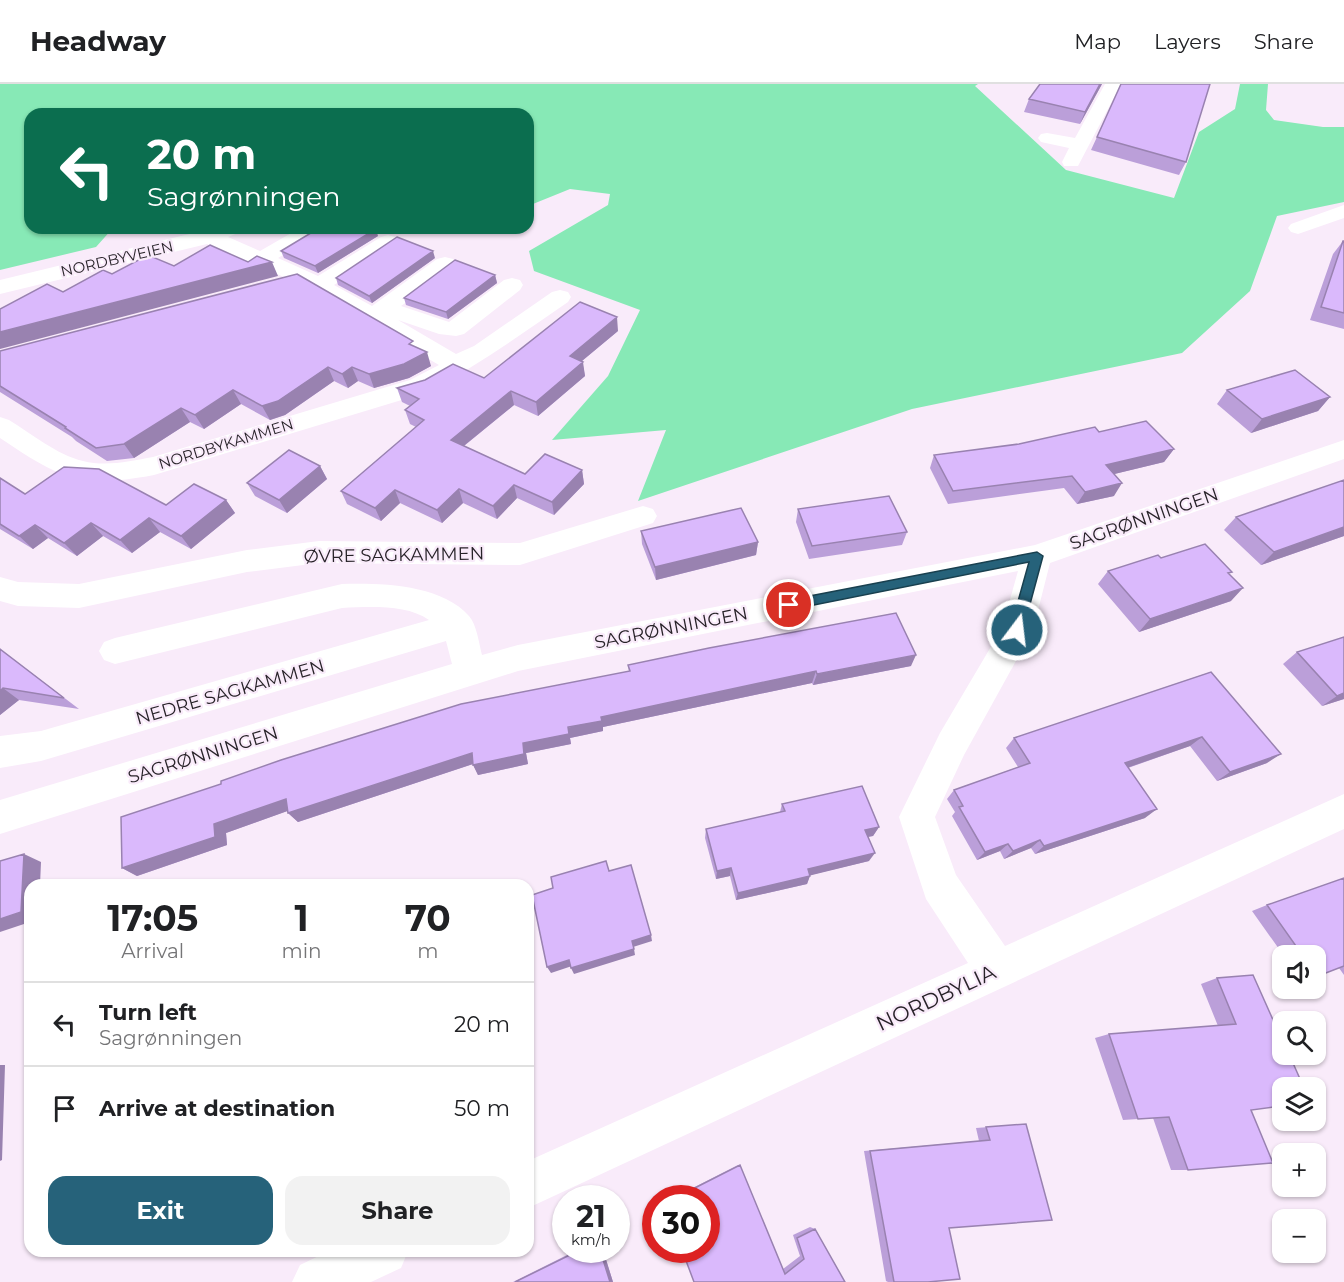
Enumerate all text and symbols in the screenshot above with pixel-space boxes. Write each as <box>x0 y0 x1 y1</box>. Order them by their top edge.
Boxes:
text: Headway <box>30 24 166 58</box>
text: Map <box>1074 29 1121 54</box>
text: Layers <box>1154 29 1221 54</box>
text: Share <box>1254 29 1314 54</box>
text: 20 m <box>147 128 256 180</box>
icon: left <box>48 132 126 210</box>
text: Sagrønningen <box>147 180 341 213</box>
street label: NORDBYVEIEN <box>59 236 175 281</box>
street label: NORDBYKAMMEN <box>156 414 296 473</box>
street label: SAGRØNNINGEN <box>1067 483 1221 555</box>
street label: ØVRE SAGKAMMEN <box>303 542 485 568</box>
pin <box>763 579 814 630</box>
icon: arrive <box>772 588 805 621</box>
position arrow <box>985 598 1049 662</box>
street label: SAGRØNNINGEN <box>592 602 750 654</box>
street label: NEDRE SAGKAMMEN <box>133 655 327 729</box>
street label: SAGRØNNINGEN <box>125 722 281 788</box>
text: 17:05 <box>107 896 198 940</box>
text: 1 <box>294 896 309 940</box>
text: 70 <box>405 896 451 940</box>
text: Arrival <box>121 939 184 963</box>
text: min <box>281 939 322 963</box>
text: m <box>417 939 438 963</box>
map controls <box>1272 945 1326 1263</box>
button: sound <box>1272 945 1326 999</box>
street label: NORDBYLIA <box>872 959 1000 1036</box>
text: Turn left <box>99 999 197 1026</box>
icon: left <box>48 1008 81 1041</box>
text: 20 m <box>454 1011 510 1038</box>
button: search <box>1272 1011 1326 1065</box>
text: Sagrønningen <box>99 1026 242 1050</box>
button: layers <box>1272 1077 1326 1131</box>
icon: arrive <box>48 1092 81 1125</box>
text: Arrive at destination <box>99 1095 335 1122</box>
text: 50 m <box>454 1095 510 1122</box>
button: + <box>1272 1143 1326 1197</box>
button: Exit <box>48 1176 273 1245</box>
button: Share <box>285 1176 510 1245</box>
speed limit sign: 30 <box>642 1185 720 1263</box>
text: 21 <box>576 1198 606 1235</box>
button: − <box>1272 1209 1326 1263</box>
text: km/h <box>571 1230 611 1249</box>

